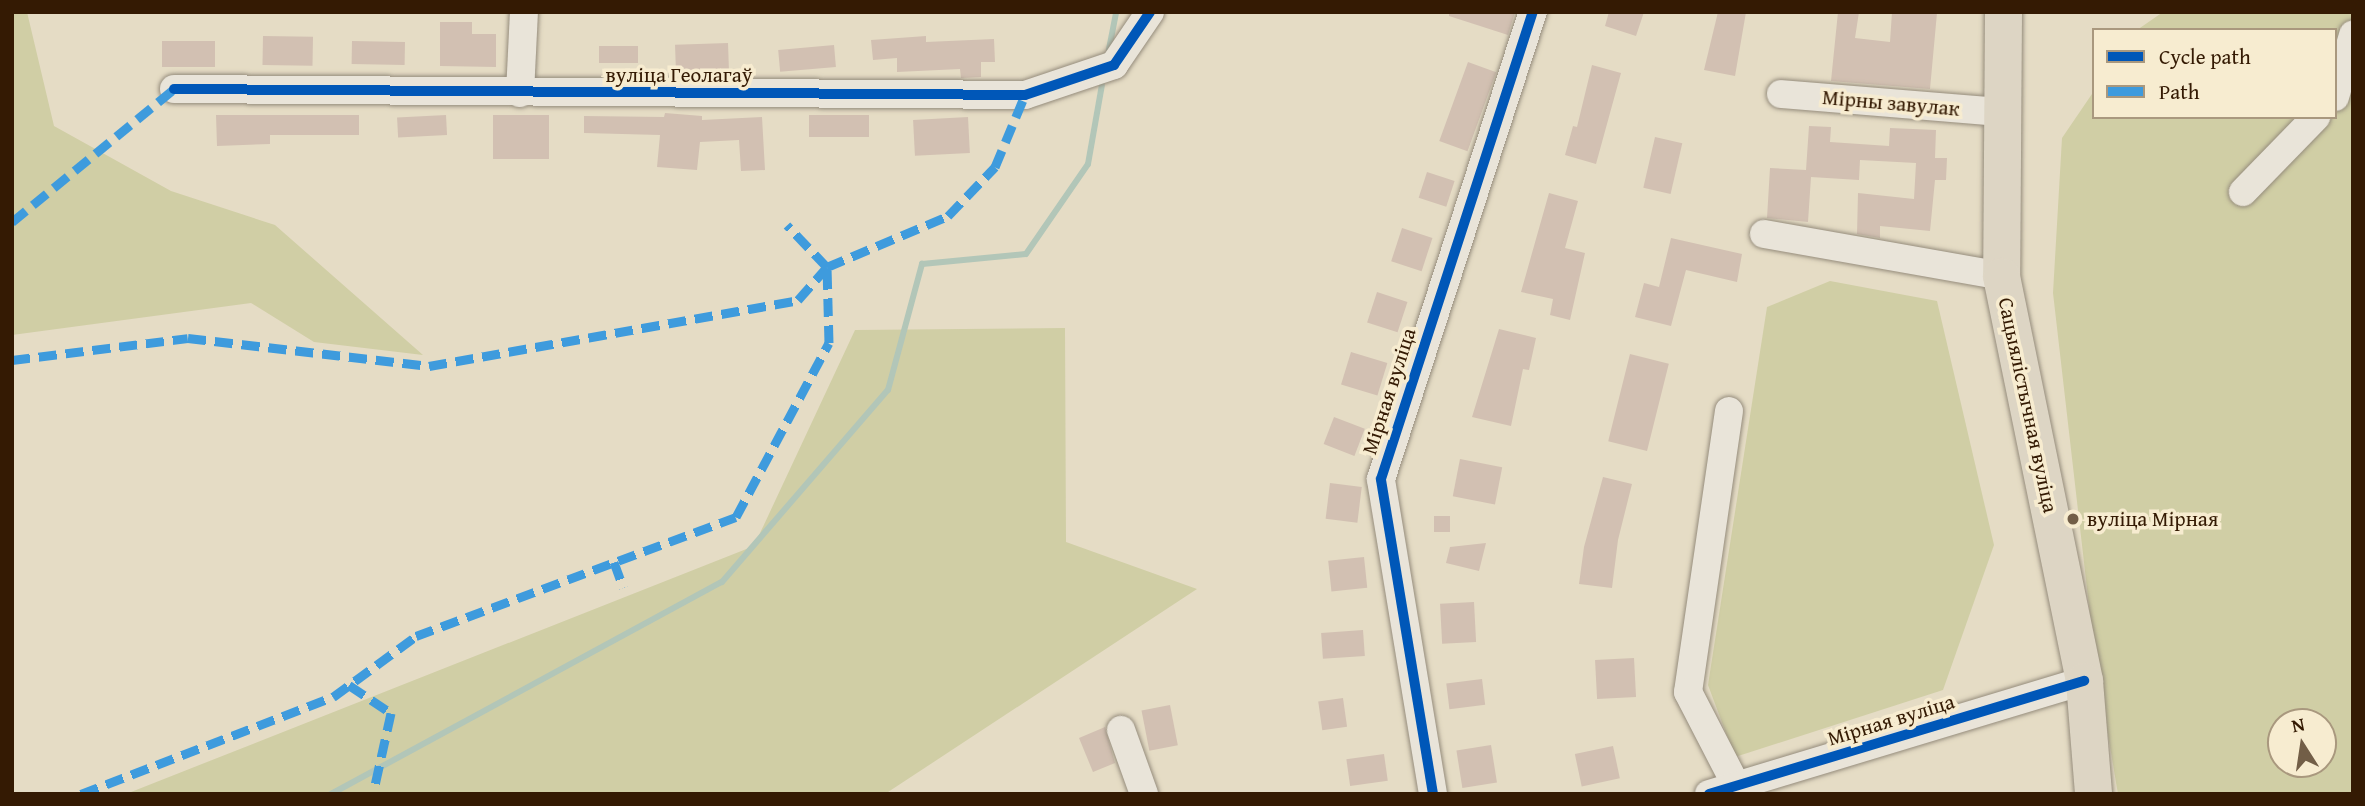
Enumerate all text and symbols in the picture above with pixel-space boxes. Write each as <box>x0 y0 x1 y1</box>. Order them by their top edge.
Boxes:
legend <box>2092 28 2337 119</box>
text: Cycle path <box>2159 41 2251 72</box>
street label: вуліца Геолагаў <box>606 62 752 88</box>
text: Path <box>2159 76 2199 107</box>
street label: Мірны завулак <box>1821 84 1961 122</box>
street label: Сацыялістычная вуліца <box>1993 295 2063 515</box>
street label: Мірная вуліца <box>1357 325 1421 457</box>
place label: вуліца Мірная <box>2087 506 2218 532</box>
marker: вуліца Мірная <box>2065 511 2081 527</box>
street label: Мірная вуліца <box>1824 689 1958 751</box>
north arrow <box>2267 708 2337 778</box>
text: N <box>2289 709 2307 739</box>

